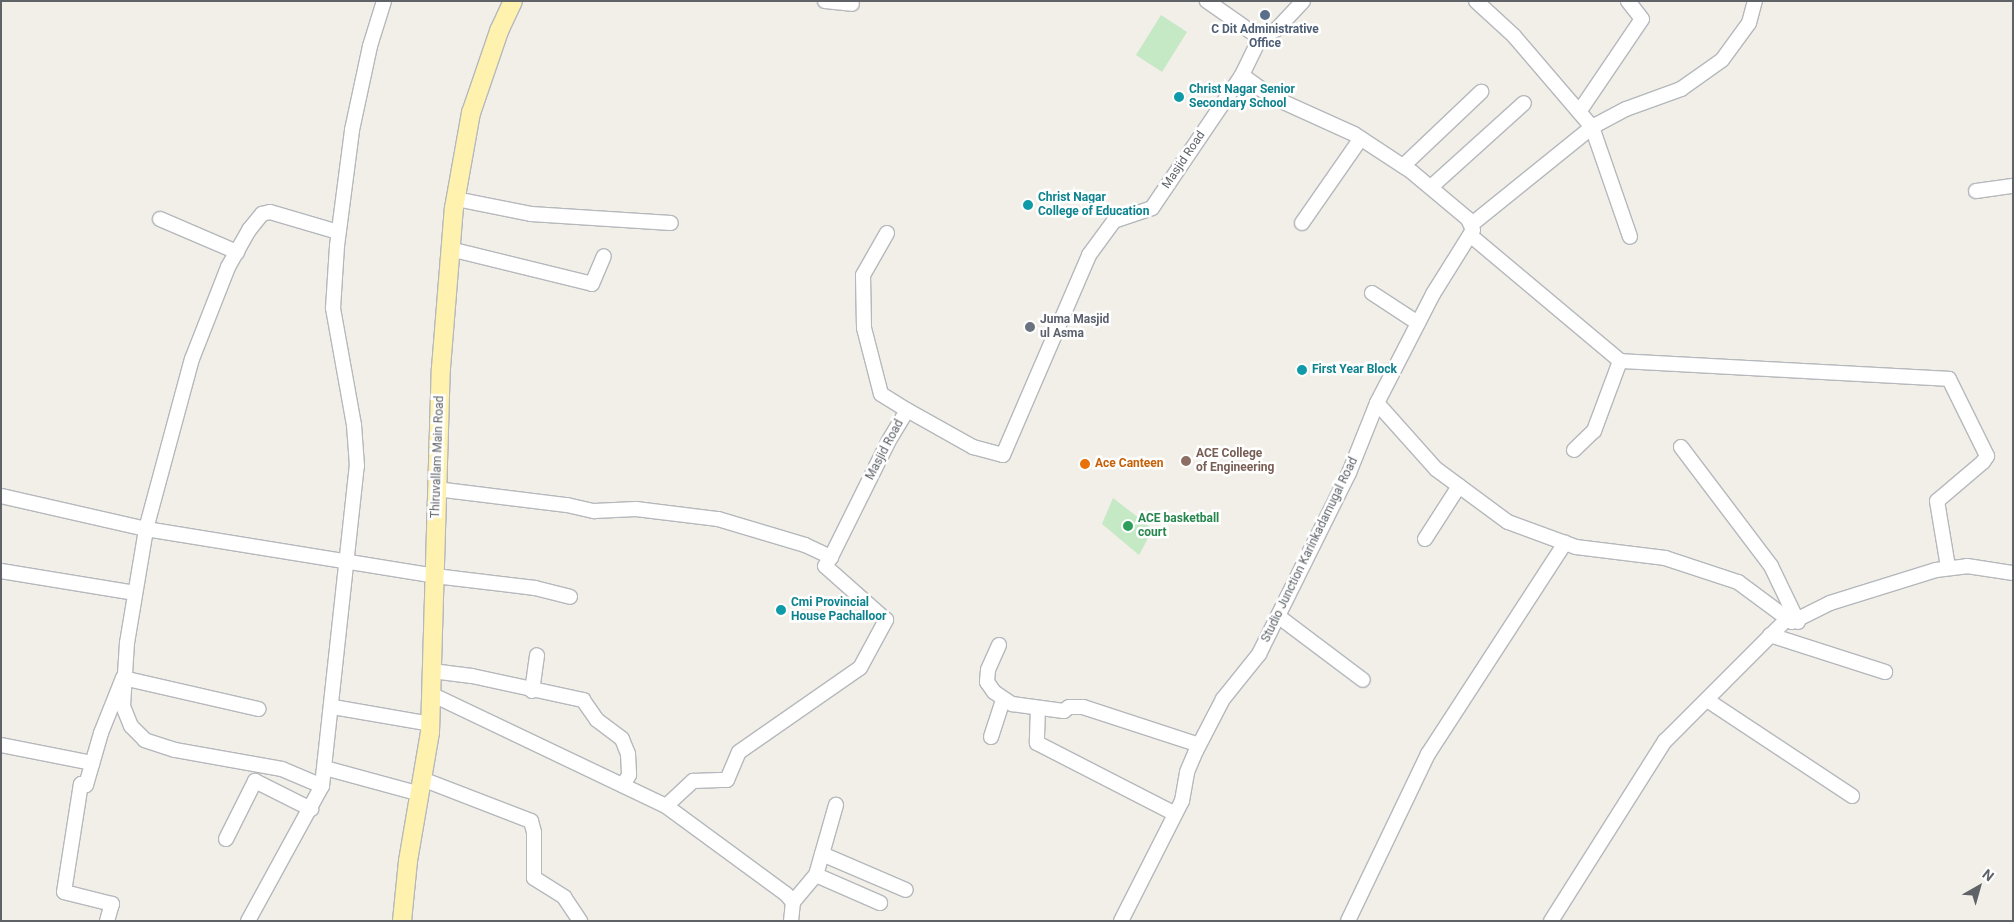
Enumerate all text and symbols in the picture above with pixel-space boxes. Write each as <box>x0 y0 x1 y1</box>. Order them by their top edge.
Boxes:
marker: C Dit Administrative Office <box>1259 9 1271 21</box>
place label: C Dit Administrative Office <box>1211 23 1319 51</box>
place label: Christ Nagar Senior Secondary School <box>1189 83 1295 111</box>
marker: Christ Nagar Senior Secondary School <box>1173 91 1185 103</box>
street label: Masjid Road <box>1160 129 1208 191</box>
place label: Christ Nagar College of Education <box>1038 191 1149 219</box>
marker: Christ Nagar College of Education <box>1022 199 1034 211</box>
place label: Juma Masjid ul Asma <box>1040 313 1109 341</box>
marker: Juma Masjid ul Asma <box>1024 321 1036 333</box>
place label: First Year Block <box>1312 363 1397 377</box>
marker: First Year Block <box>1296 364 1308 376</box>
street label: Thiruvallam Main Road <box>429 396 447 518</box>
street label: Masjid Road <box>863 417 907 483</box>
place label: ACE College of Engineering <box>1196 447 1274 475</box>
marker: ACE College of Engineering <box>1180 455 1192 467</box>
street label: Studio Junction Karinkadamugal Road <box>1259 455 1361 645</box>
place label: Ace Canteen <box>1095 457 1164 471</box>
marker: Ace Canteen <box>1079 458 1091 470</box>
place label: ACE basketball court <box>1138 512 1219 540</box>
marker: ACE basketball court <box>1122 520 1134 532</box>
place label: Cmi Provincial House Pachalloor <box>791 596 886 624</box>
marker: Cmi Provincial House Pachalloor <box>775 604 787 616</box>
north arrow <box>1954 862 2004 912</box>
text: N <box>1979 866 1997 885</box>

